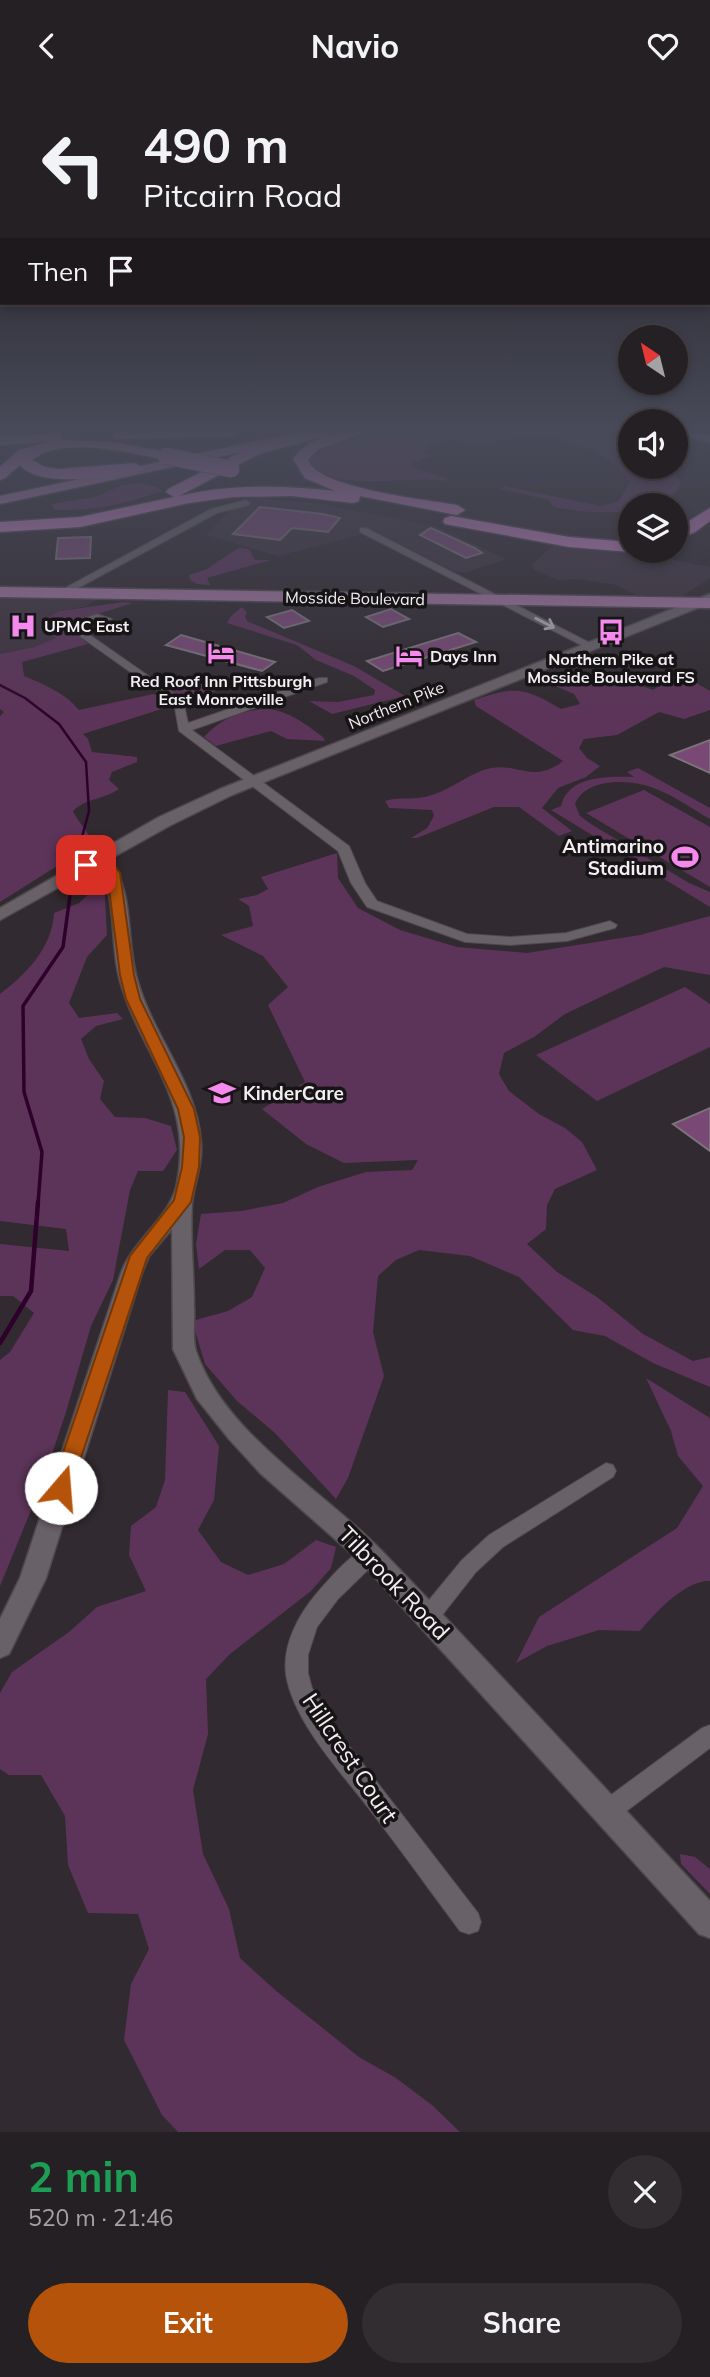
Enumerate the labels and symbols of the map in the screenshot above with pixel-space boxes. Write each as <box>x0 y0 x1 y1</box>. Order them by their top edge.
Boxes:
north arrow <box>618 325 688 395</box>
street label: Mosside Boulevard <box>285 587 425 609</box>
hospital icon: UPMC East <box>8 611 38 641</box>
place label: UPMC East <box>44 616 129 636</box>
one-way arrow <box>535 616 555 630</box>
bus stop icon: Northern Pike at Mosside Boulevard FS <box>596 617 626 647</box>
hotel icon: Red Roof Inn Pittsburgh East Monroeville <box>206 638 236 668</box>
hotel icon: Days Inn <box>394 641 424 671</box>
place label: Days Inn <box>430 646 497 666</box>
place label: Northern Pike at Mosside Boulevard FS <box>527 649 695 687</box>
place label: Red Roof Inn Pittsburgh East Monroeville <box>130 671 312 709</box>
street label: Northern Pike <box>345 677 447 733</box>
place label: Antimarino Stadium <box>562 834 664 880</box>
pin <box>56 835 116 895</box>
sports icon: Antimarino Stadium <box>670 842 700 872</box>
school or university icon: KinderCare <box>207 1078 237 1108</box>
place label: KinderCare <box>243 1081 344 1105</box>
position arrow <box>24 1451 98 1525</box>
street label: Tilbrook Road <box>333 1520 456 1646</box>
street label: Hillcrest Court <box>297 1688 404 1828</box>

